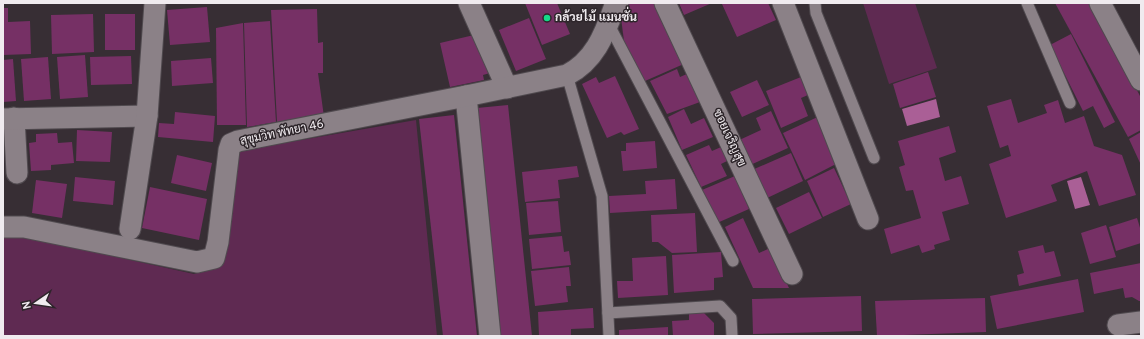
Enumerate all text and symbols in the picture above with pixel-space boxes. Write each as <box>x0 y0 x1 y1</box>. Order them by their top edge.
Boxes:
place label: กล้วยไม้ แมนชั่น <box>555 6 637 26</box>
marker: กล้วยไม้ แมนชั่น <box>542 13 552 23</box>
street label: ซอยเจริญสุข <box>709 107 749 169</box>
street label: สุขุมวิท พัทยา 46 <box>239 116 325 150</box>
north arrow <box>16 283 56 323</box>
text: N <box>20 300 35 310</box>

